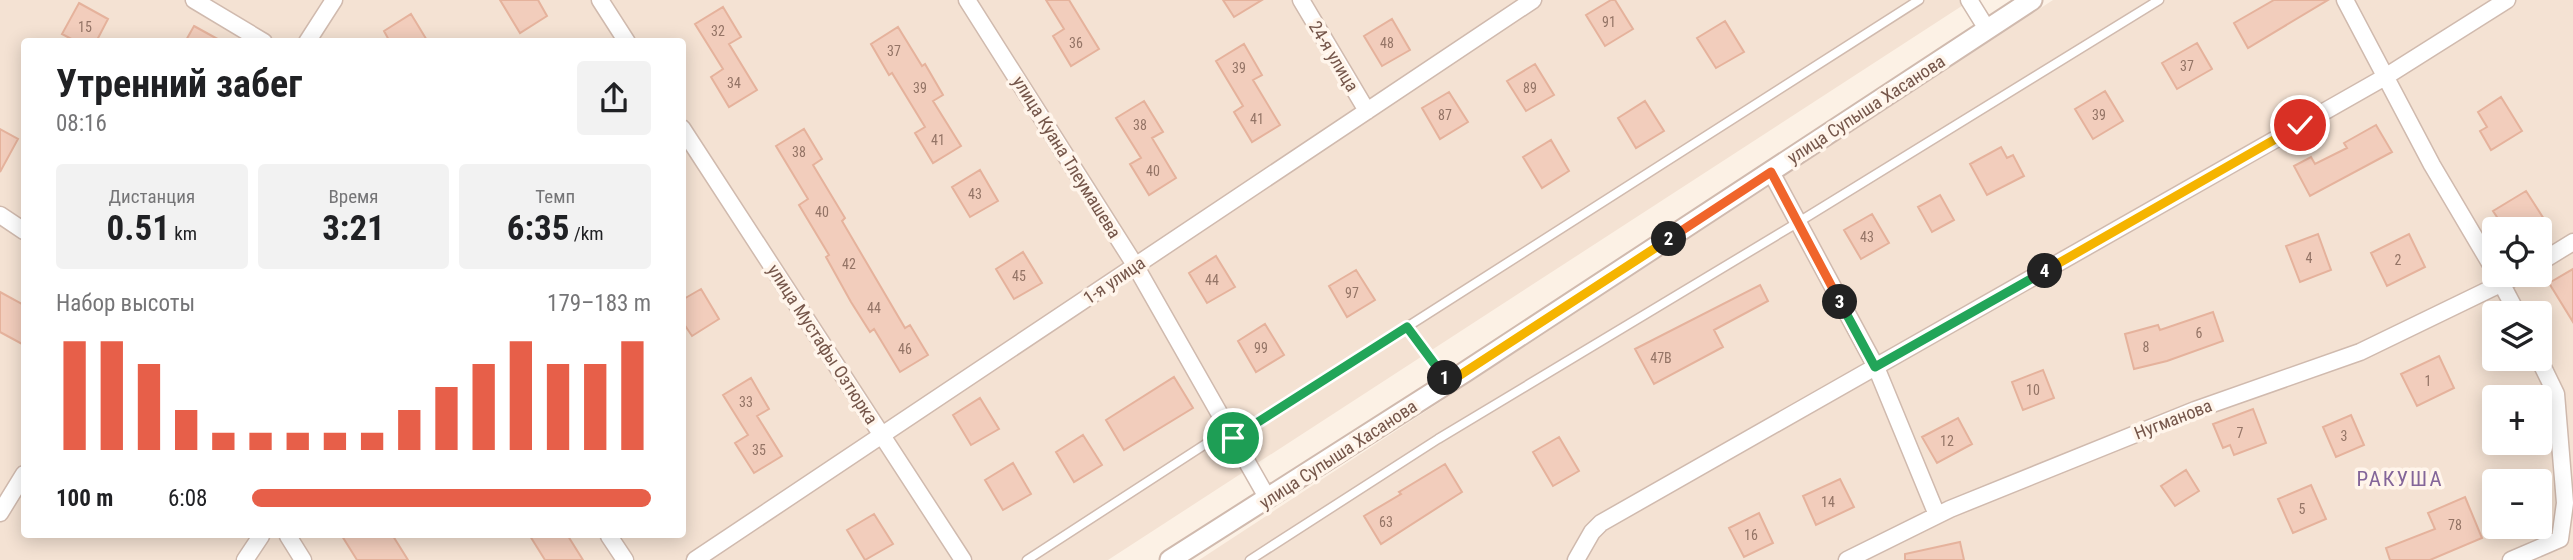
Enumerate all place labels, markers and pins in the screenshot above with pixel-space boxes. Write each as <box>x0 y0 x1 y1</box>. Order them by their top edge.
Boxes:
pin <box>2270 95 2330 155</box>
pin: 2 <box>1652 222 1686 256</box>
pin: 4 <box>2028 254 2062 288</box>
pin: 3 <box>1822 284 1857 320</box>
pin: 1 <box>1428 360 1462 396</box>
pin <box>1203 408 1263 468</box>

